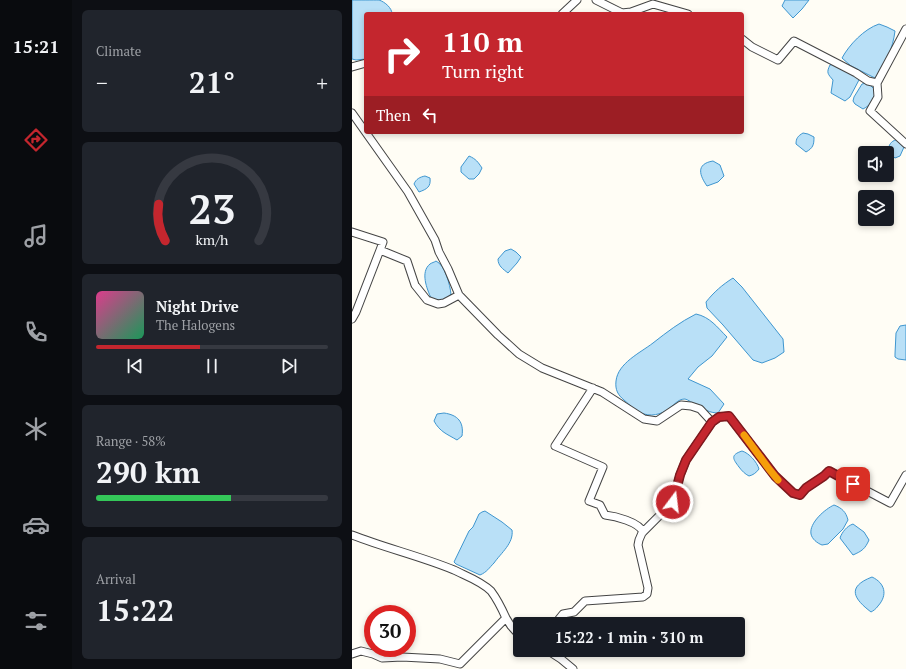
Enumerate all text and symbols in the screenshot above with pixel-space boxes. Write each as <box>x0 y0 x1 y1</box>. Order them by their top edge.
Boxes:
text: 110 m <box>442 23 523 60</box>
icon: right <box>376 28 428 80</box>
text: 15:21 <box>13 34 59 58</box>
text: Climate <box>96 42 141 60</box>
text: Turn right <box>442 59 524 83</box>
text: 21° <box>189 62 235 102</box>
text: − <box>96 68 108 97</box>
text: + <box>316 68 328 97</box>
icon: left <box>419 104 441 126</box>
text: Then <box>376 105 411 125</box>
icon: directions <box>22 126 50 154</box>
map controls <box>858 146 894 226</box>
button: sound <box>858 146 894 182</box>
text: 23 <box>188 180 236 235</box>
button: layers <box>858 190 894 226</box>
icon: music <box>22 222 50 250</box>
text: km/h <box>196 229 229 248</box>
text: Night Drive <box>156 296 239 316</box>
text: The Halogens <box>156 316 235 334</box>
icon: phone <box>22 318 50 346</box>
icon: previous <box>124 355 146 377</box>
icon: pause <box>201 355 223 377</box>
icon: next <box>278 355 300 377</box>
icon: climate <box>22 415 50 443</box>
text: Range · 58% <box>96 432 166 450</box>
text: 290 km <box>96 452 200 492</box>
pin <box>836 467 870 501</box>
icon: arrive <box>842 473 864 495</box>
position arrow <box>652 481 694 523</box>
icon: car <box>22 511 50 539</box>
text: Arrival <box>96 570 136 588</box>
text: 15:22 <box>96 590 174 630</box>
speed limit sign: 30 <box>364 605 416 657</box>
icon: filters <box>22 607 50 635</box>
text: 15:22 · 1 min · 310 m <box>555 627 703 647</box>

